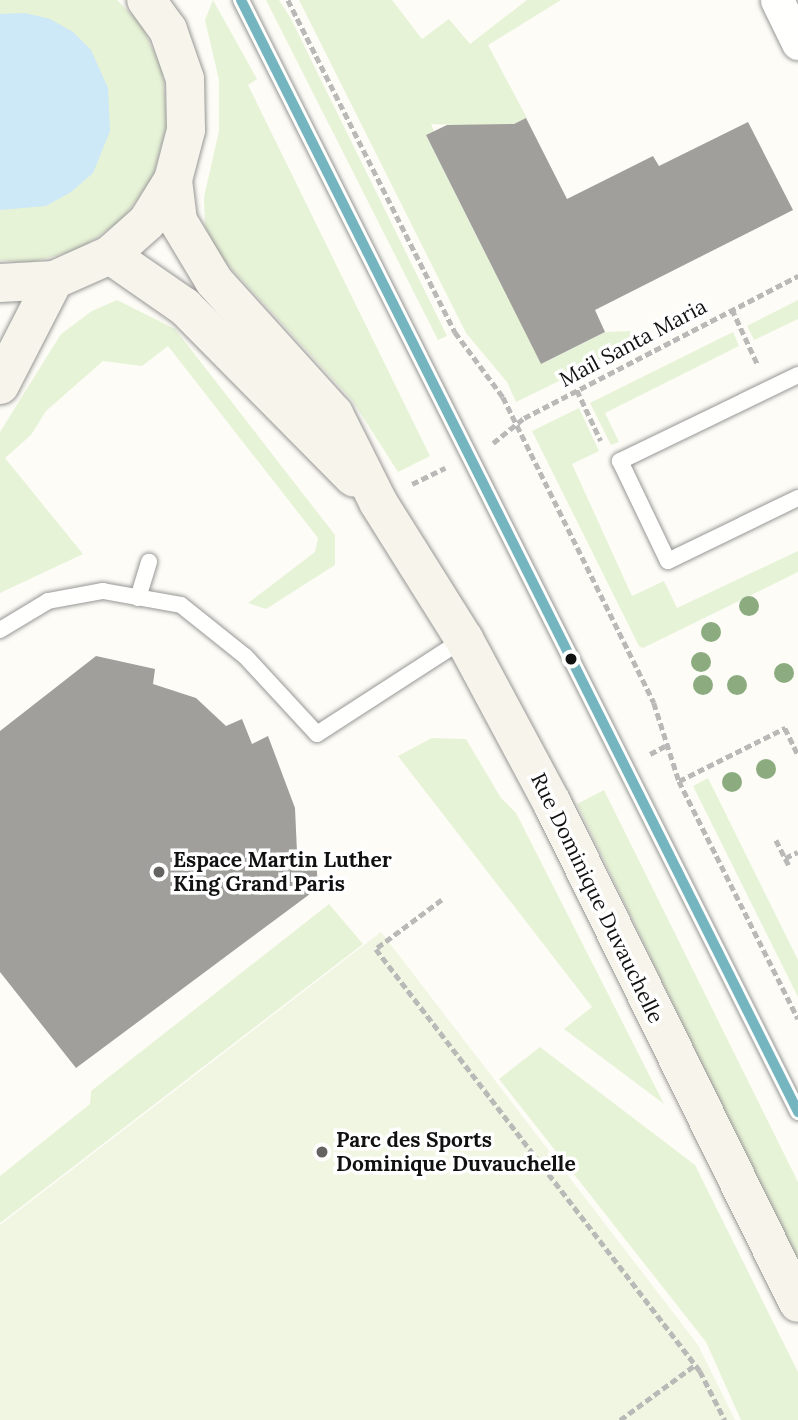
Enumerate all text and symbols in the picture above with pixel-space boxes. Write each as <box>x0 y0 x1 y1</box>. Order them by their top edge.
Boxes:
street label: Mail Santa Maria <box>555 294 711 392</box>
unlabelled marker <box>564 652 578 666</box>
street label: Rue Dominique Duvauchelle <box>525 769 669 1027</box>
place label: Espace Martin Luther King Grand Paris <box>173 847 392 897</box>
marker: Espace Martin Luther King Grand Paris <box>151 864 167 880</box>
place label: Parc des Sports Dominique Duvauchelle <box>336 1127 576 1177</box>
marker: Parc des Sports Dominique Duvauchelle <box>314 1144 330 1160</box>

